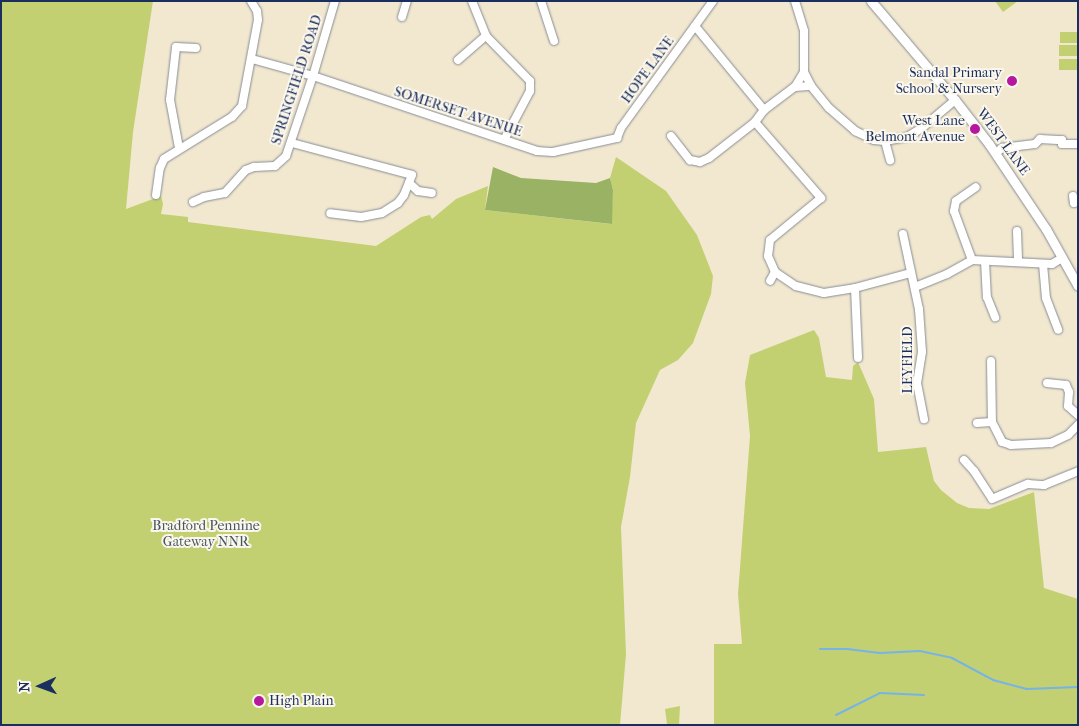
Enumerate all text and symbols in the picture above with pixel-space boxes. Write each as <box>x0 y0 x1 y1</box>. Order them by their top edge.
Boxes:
street label: SPRINGFIELD ROAD <box>268 13 326 147</box>
street label: HOPE LANE <box>618 33 678 107</box>
place label: Sandal Primary School & Nursery <box>896 65 1002 98</box>
marker: Sandal Primary School & Nursery <box>1006 75 1018 87</box>
street label: SOMERSET AVENUE <box>392 83 524 141</box>
street label: WEST LANE <box>973 105 1033 179</box>
place label: West Lane Belmont Avenue <box>865 113 965 146</box>
marker: West Lane Belmont Avenue <box>969 123 981 135</box>
street label: LEYFIELD <box>900 326 916 394</box>
park label: Bradford Pennine Gateway NNR <box>152 518 260 550</box>
north arrow <box>15 661 65 711</box>
text: N <box>16 681 33 692</box>
place label: High Plain <box>269 693 334 709</box>
marker: High Plain <box>253 695 265 707</box>

